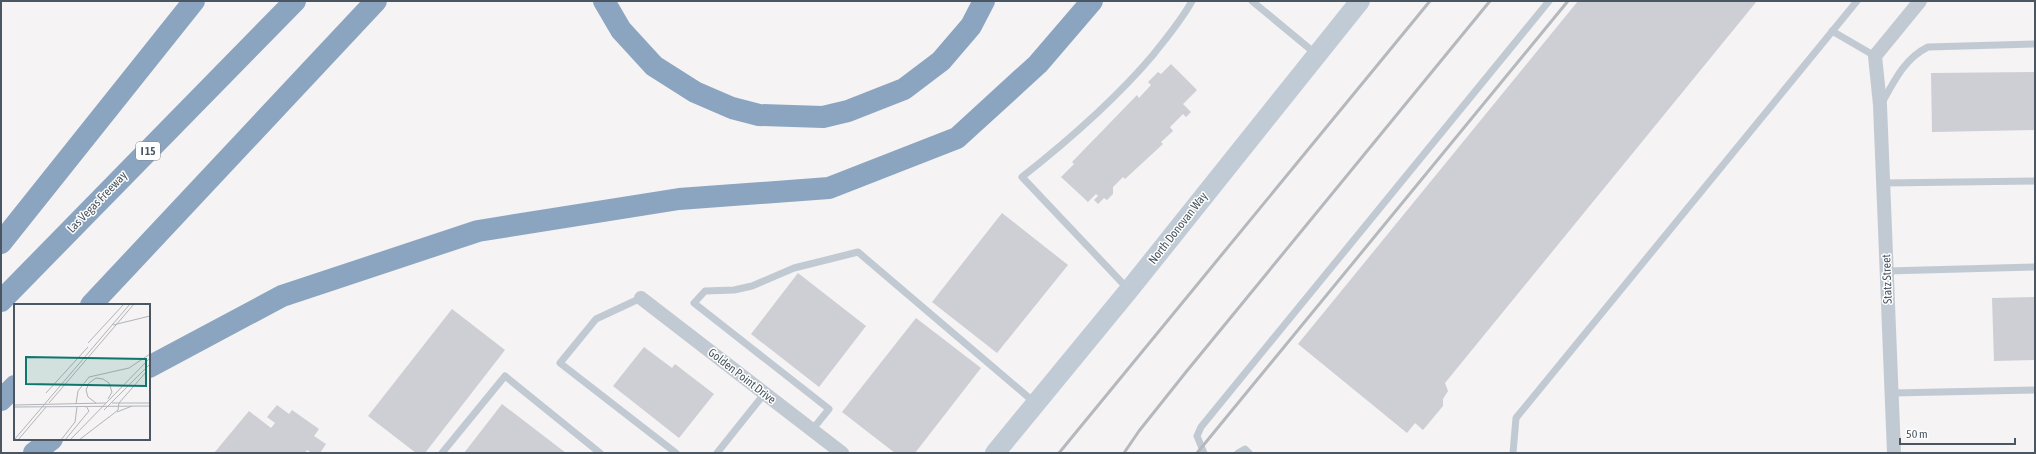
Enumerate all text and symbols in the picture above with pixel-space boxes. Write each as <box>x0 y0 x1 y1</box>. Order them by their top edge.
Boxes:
road number: I 15 <box>136 142 160 160</box>
street label: Las Vegas Freeway <box>64 168 130 236</box>
street label: North Donovan Way <box>1146 189 1210 267</box>
street label: Statz Street <box>1879 253 1895 304</box>
inset map <box>14 304 150 440</box>
street label: Golden Point Drive <box>705 345 779 407</box>
scale bar <box>1900 420 2015 446</box>
text: 50 m <box>1906 427 1928 441</box>

